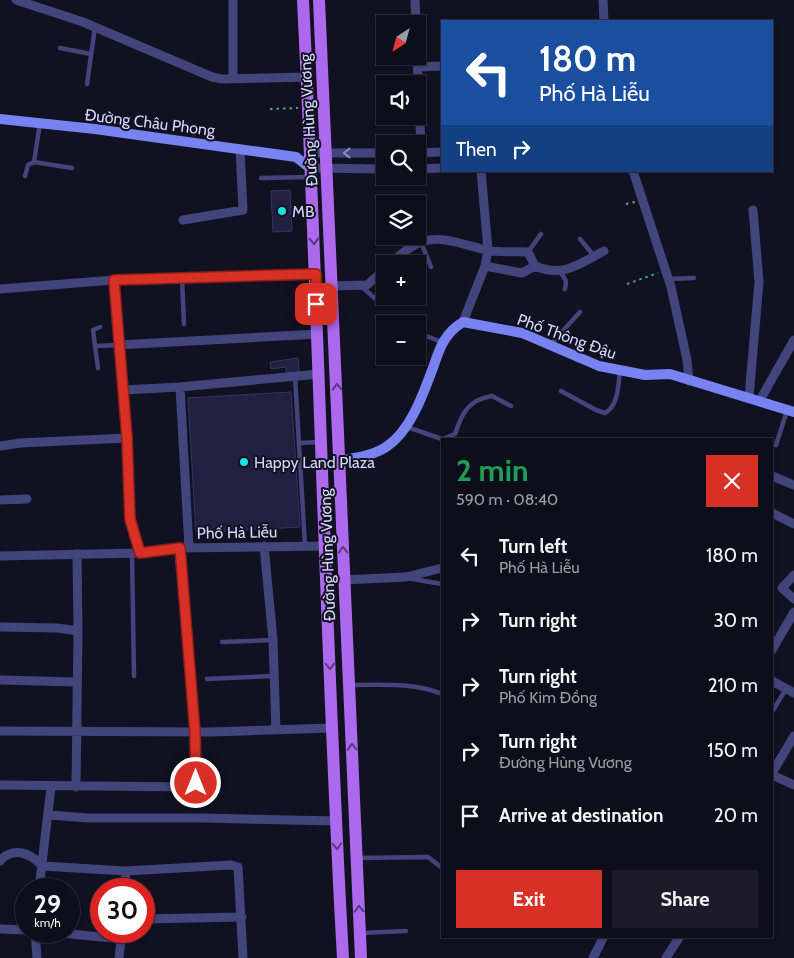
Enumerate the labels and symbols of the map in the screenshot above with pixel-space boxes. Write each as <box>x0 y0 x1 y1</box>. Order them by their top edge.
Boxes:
north arrow <box>376 15 426 65</box>
street label: Đường Hùng Vương <box>295 52 321 187</box>
street label: Đường Châu Phong <box>84 105 217 140</box>
one-way arrow <box>343 148 350 158</box>
place label: MB <box>292 202 315 221</box>
marker: MB <box>276 205 288 217</box>
one-way arrow <box>309 238 319 245</box>
pin <box>295 283 337 325</box>
street label: Phố Thông Đậu <box>515 310 619 363</box>
one-way arrow <box>331 383 342 391</box>
place label: Happy Land Plaza <box>254 453 375 472</box>
marker: Happy Land Plaza <box>238 456 250 468</box>
street label: Đường Hùng Vương <box>316 487 339 622</box>
street label: Phố Hà Liễu <box>197 522 277 543</box>
one-way arrow <box>337 545 348 553</box>
one-way arrow <box>324 662 335 670</box>
one-way arrow <box>346 743 357 751</box>
position arrow <box>169 756 221 808</box>
one-way arrow <box>331 842 342 850</box>
speed limit sign: 30 <box>90 878 155 943</box>
one-way arrow <box>354 905 365 913</box>

